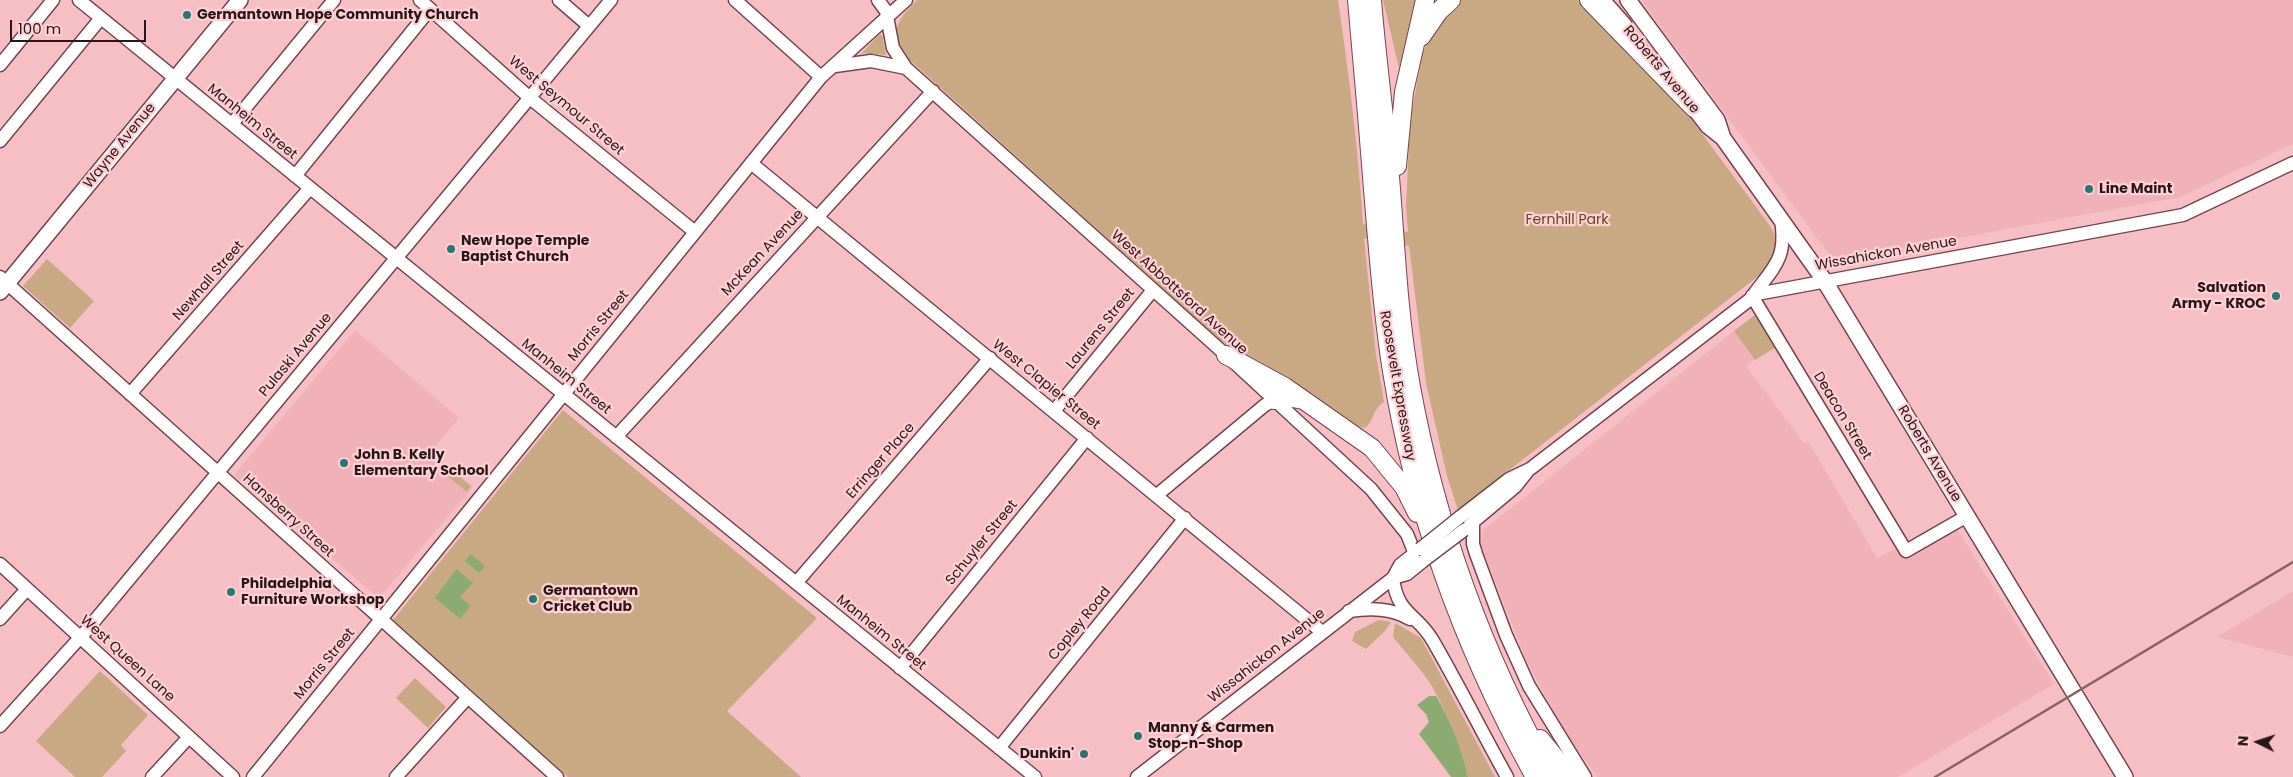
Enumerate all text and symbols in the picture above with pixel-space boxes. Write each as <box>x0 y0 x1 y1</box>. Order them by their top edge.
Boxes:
place label: Germantown Hope Community Church <box>197 7 479 23</box>
marker: Germantown Hope Community Church <box>181 9 193 21</box>
scale bar <box>12 10 149 42</box>
text: 100 m <box>18 18 61 39</box>
street label: Roberts Avenue <box>1619 23 1703 117</box>
street label: West Seymour Street <box>505 53 627 159</box>
street label: Manheim Street <box>204 81 300 163</box>
street label: Wayne Avenue <box>80 100 160 192</box>
place label: Line Maint <box>2099 181 2172 197</box>
marker: Line Maint <box>2083 183 2095 195</box>
street label: McKean Avenue <box>719 206 807 300</box>
park label: Fernhill Park <box>1526 212 1608 228</box>
street label: West Abbottsford Avenue <box>1107 227 1251 359</box>
place label: New Hope Temple Baptist Church <box>461 233 589 266</box>
street label: Wissahickon Avenue <box>1814 233 1958 275</box>
street label: Newhall Street <box>170 238 248 324</box>
marker: New Hope Temple Baptist Church <box>445 243 457 255</box>
place label: Salvation Army - KROC <box>2171 280 2266 312</box>
street label: Laurens Street <box>1063 285 1139 373</box>
street label: Morris Street <box>565 287 633 365</box>
marker: Salvation Army - KROC <box>2270 290 2282 302</box>
street label: Pulaski Avenue <box>256 310 336 400</box>
street label: Roosevelt Expressway <box>1376 310 1418 462</box>
street label: Manheim Street <box>518 336 614 418</box>
street label: West Clapier Street <box>989 336 1103 434</box>
street label: Deacon Street <box>1809 369 1875 463</box>
street label: Roberts Avenue <box>1894 403 1964 505</box>
street label: Erringer Place <box>843 420 919 502</box>
place label: John B. Kelly Elementary School <box>354 447 489 480</box>
marker: John B. Kelly Elementary School <box>338 457 350 469</box>
street label: Hansberry Street <box>239 471 337 561</box>
street label: Schuyler Street <box>943 497 1021 589</box>
place label: Philadelphia Furniture Workshop <box>241 576 384 608</box>
place label: Germantown Cricket Club <box>543 583 638 616</box>
street label: Copley Road <box>1045 584 1115 664</box>
marker: Philadelphia Furniture Workshop <box>225 586 237 598</box>
street label: Manheim Street <box>833 592 929 674</box>
marker: Germantown Cricket Club <box>527 593 539 605</box>
street label: Wissahickon Avenue <box>1205 605 1329 707</box>
street label: West Queen Lane <box>76 612 178 706</box>
street label: Morris Street <box>291 625 359 703</box>
north arrow <box>2233 717 2283 767</box>
place label: Manny & Carmen Stop-n-Shop <box>1148 720 1274 752</box>
marker: Manny & Carmen Stop-n-Shop <box>1132 730 1144 742</box>
text: N <box>2233 735 2253 747</box>
place label: Dunkin' <box>1020 746 1074 762</box>
marker: Dunkin' <box>1078 748 1090 760</box>

